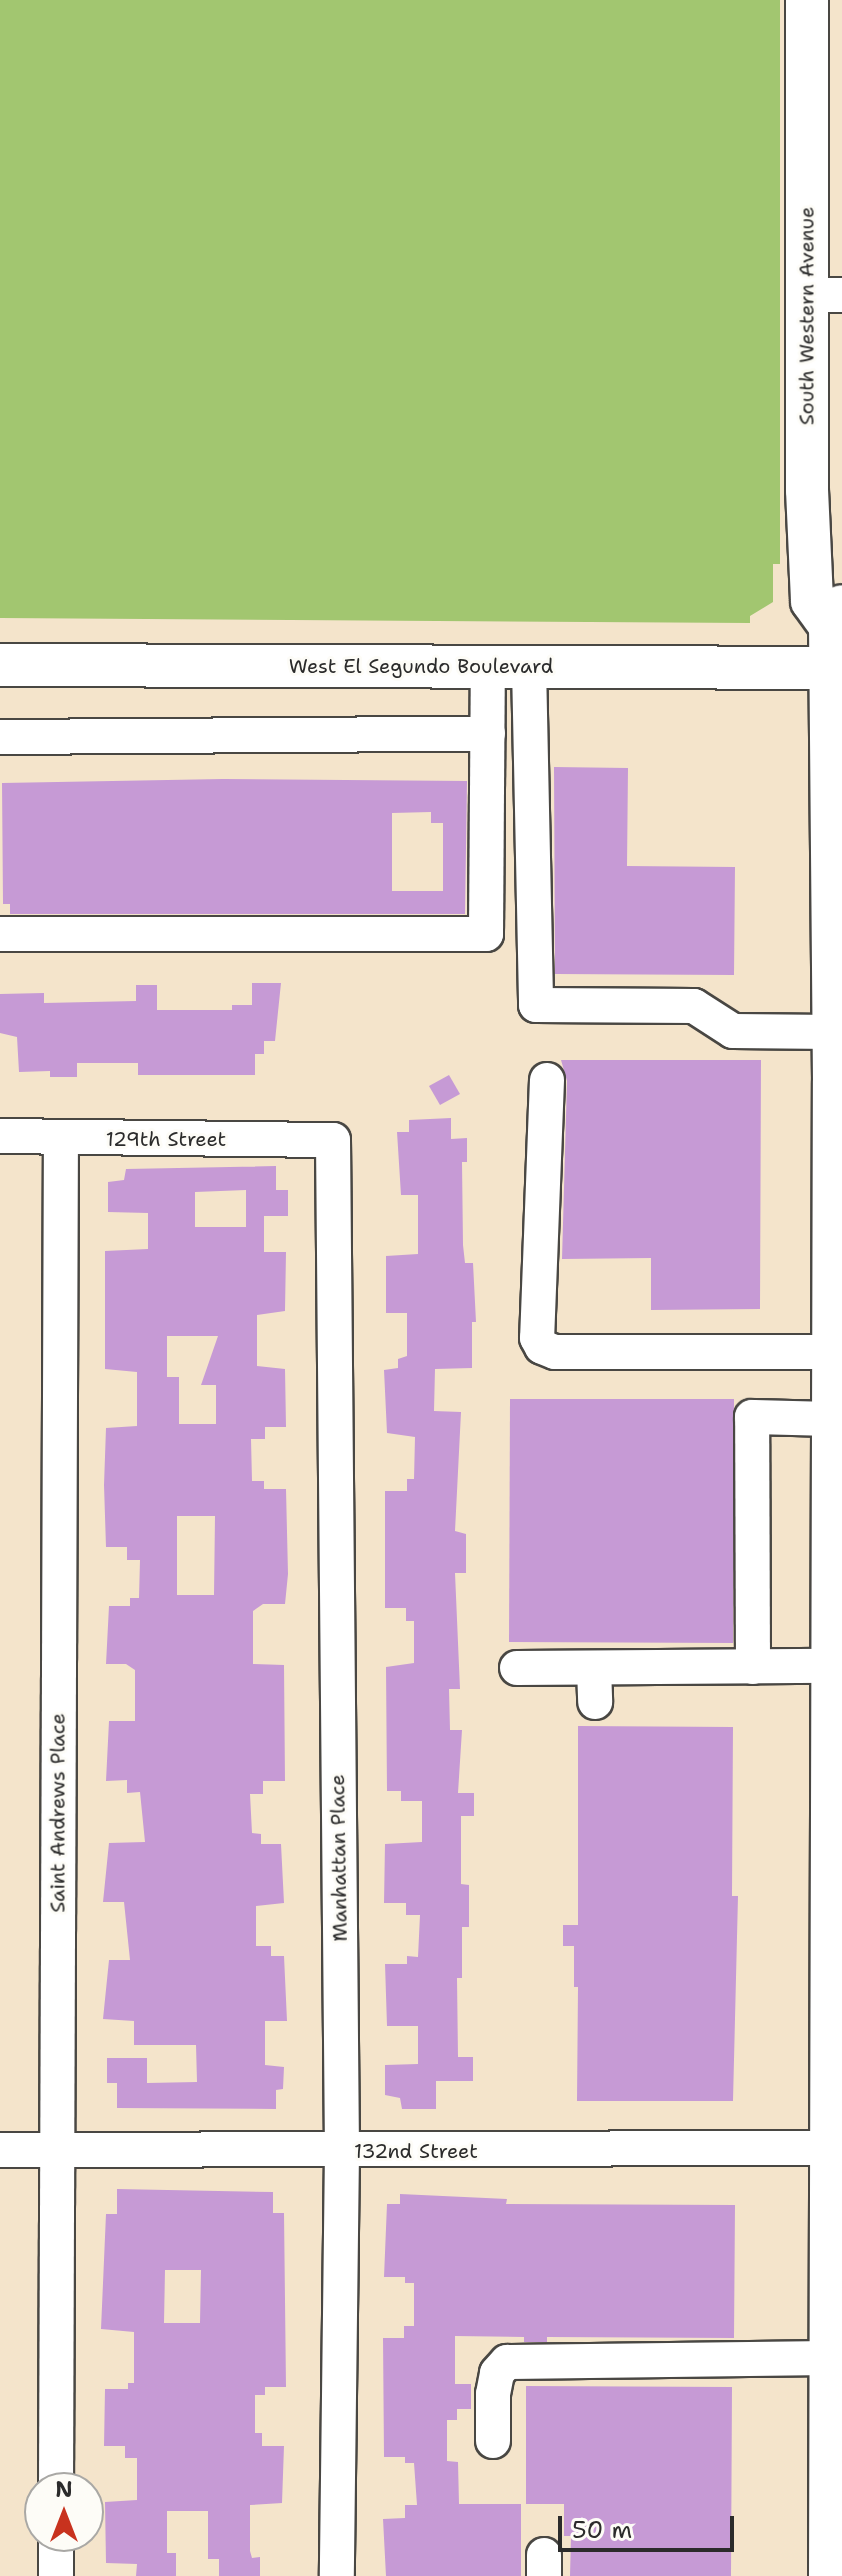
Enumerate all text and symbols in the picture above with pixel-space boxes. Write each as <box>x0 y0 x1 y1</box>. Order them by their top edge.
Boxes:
street label: South Western Avenue <box>795 207 819 425</box>
street label: West El Segundo Boulevard <box>289 654 553 678</box>
street label: 129th Street <box>106 1127 226 1151</box>
street label: Saint Andrews Place <box>46 1713 70 1913</box>
street label: Manhattan Place <box>326 1774 352 1942</box>
street label: 132nd Street <box>354 2139 478 2163</box>
north arrow <box>24 2472 104 2552</box>
text: N <box>55 2475 73 2504</box>
scale bar <box>562 2500 738 2550</box>
text: 50 m <box>572 2514 632 2546</box>

